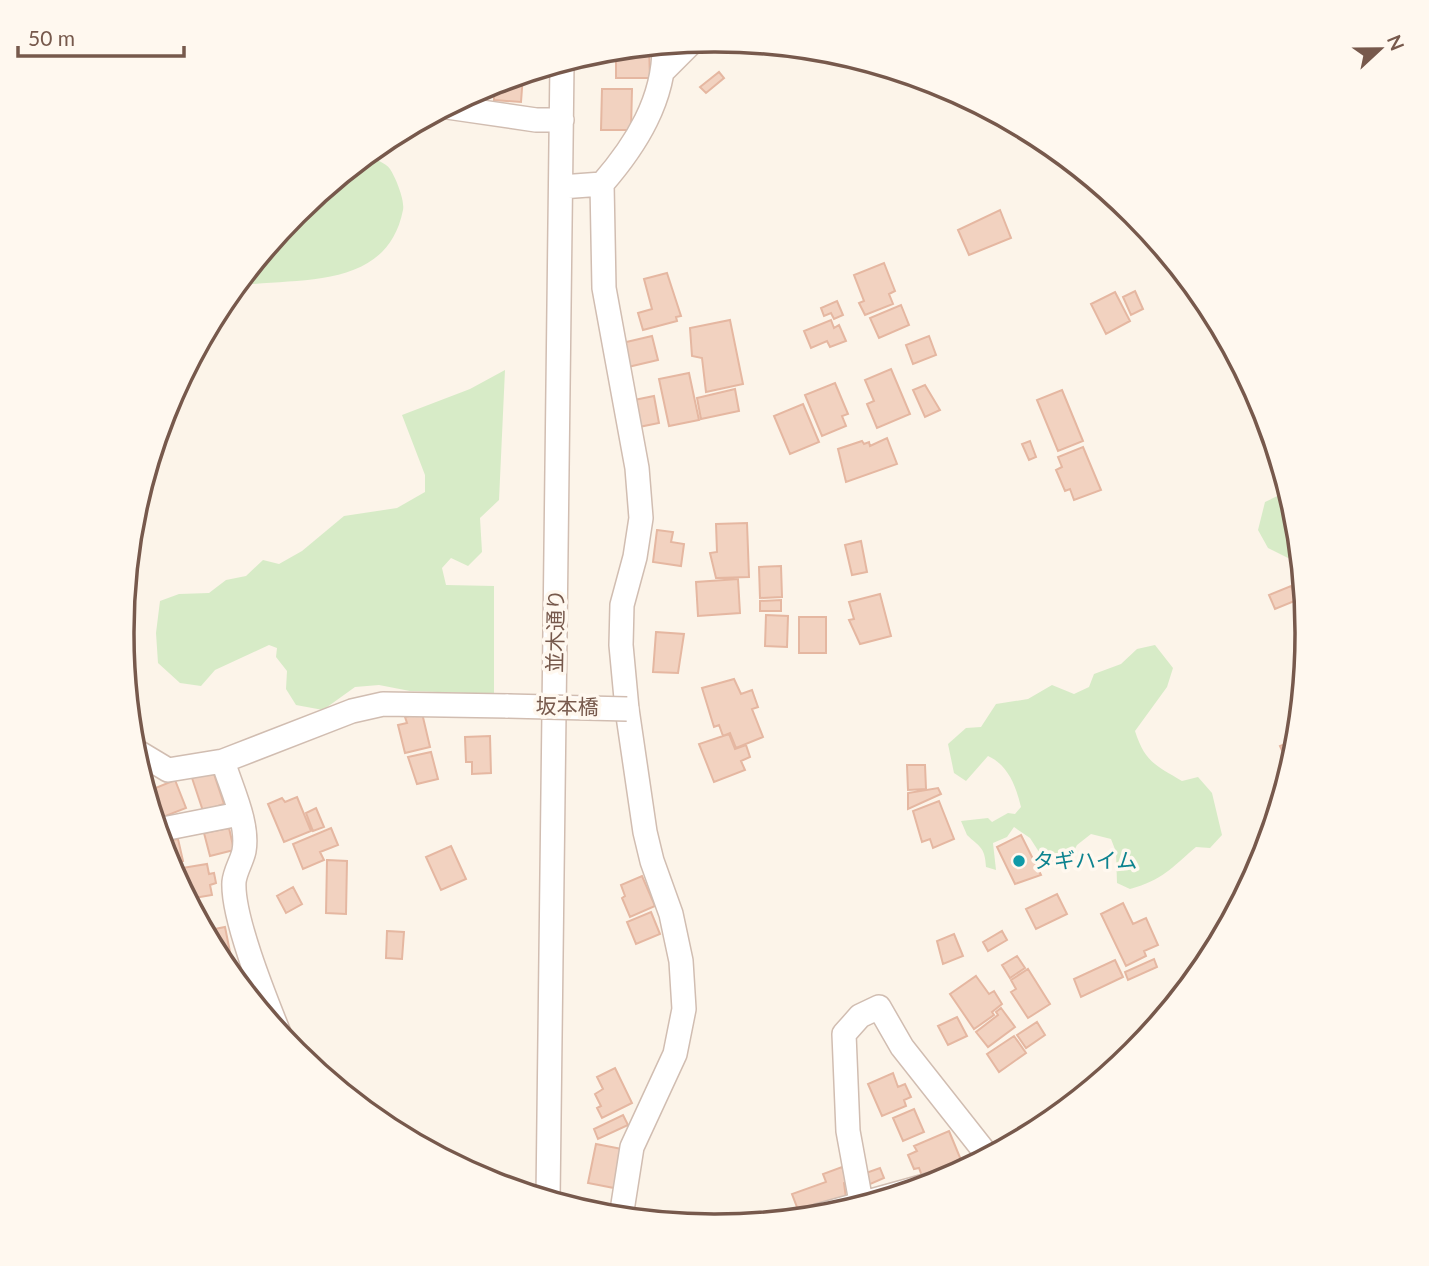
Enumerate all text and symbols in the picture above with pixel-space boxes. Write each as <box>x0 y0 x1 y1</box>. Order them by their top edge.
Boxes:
scale bar <box>18 14 184 58</box>
north arrow <box>1345 14 1415 84</box>
text: 50 m <box>28 25 75 50</box>
text: N <box>1383 31 1410 54</box>
street label: 並木通り <box>541 589 568 673</box>
street label: 坂本橋 <box>535 692 599 719</box>
place label: タギハイム <box>1033 847 1137 872</box>
marker: タギハイム <box>1011 853 1027 869</box>

